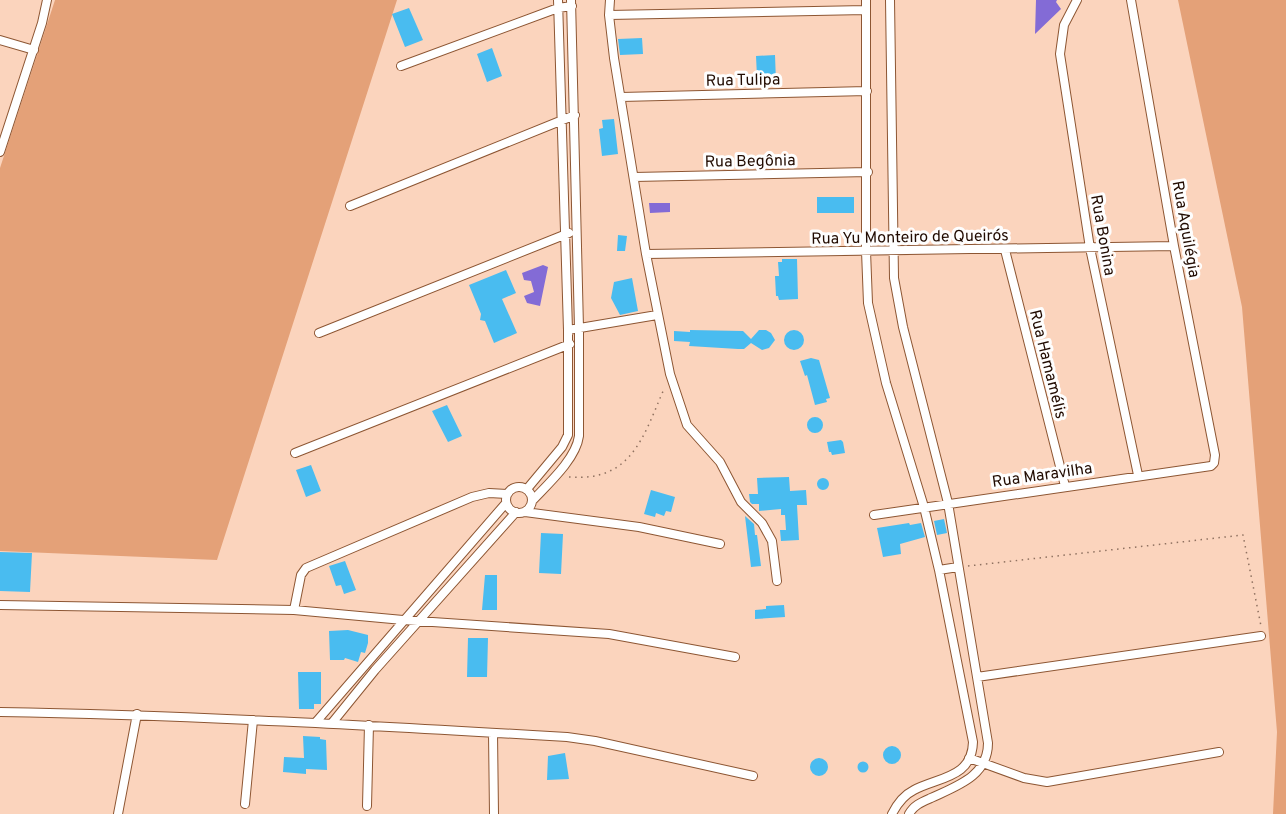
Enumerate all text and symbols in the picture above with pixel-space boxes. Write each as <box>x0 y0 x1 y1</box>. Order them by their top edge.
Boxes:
street label: Rua Tulipa <box>706 70 781 92</box>
street label: Rua Begônia <box>704 151 796 173</box>
street label: Rua Aquilégia <box>1167 179 1203 279</box>
street label: Rua Bonina <box>1085 193 1119 277</box>
street label: Rua Yu Monteiro de Queirós <box>811 226 1009 250</box>
street label: Rua Hamamélis <box>1024 308 1070 421</box>
street label: Rua Maravilha <box>991 459 1094 493</box>

